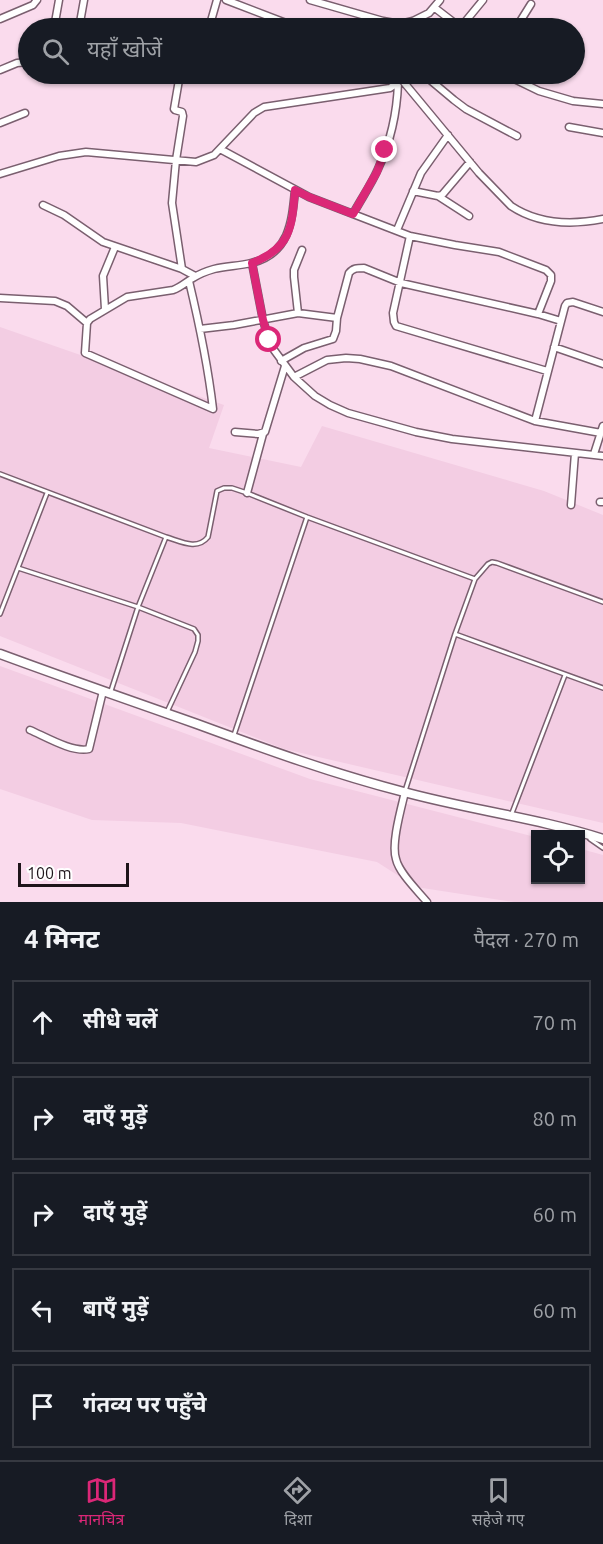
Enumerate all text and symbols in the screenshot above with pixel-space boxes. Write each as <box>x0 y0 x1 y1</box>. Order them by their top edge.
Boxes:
search box <box>18 18 585 84</box>
icon: search <box>39 35 72 68</box>
text: यहाँ खोजें <box>87 36 162 61</box>
route end <box>371 136 397 162</box>
route start <box>255 326 281 352</box>
map controls <box>531 830 585 884</box>
button: locate <box>531 830 585 884</box>
scale bar <box>18 860 129 887</box>
text: 100 m <box>27 864 72 882</box>
text: 4 मिनट <box>24 924 99 953</box>
text: पैदल · 270 m <box>474 928 579 951</box>
icon: ahead <box>26 1006 59 1039</box>
text: सीधे चलें <box>83 1007 158 1032</box>
text: 70 m <box>533 1011 577 1034</box>
icon: right <box>26 1102 59 1135</box>
text: दाएँ मुड़ें <box>83 1103 147 1128</box>
text: 80 m <box>533 1107 577 1130</box>
icon: right <box>26 1198 59 1231</box>
text: दाएँ मुड़ें <box>83 1199 147 1224</box>
text: 60 m <box>533 1203 577 1226</box>
icon: left <box>26 1294 59 1327</box>
text: बाएँ मुड़ें <box>83 1295 149 1320</box>
text: 60 m <box>533 1299 577 1322</box>
icon: arrive <box>26 1390 59 1423</box>
text: गंतव्य पर पहुँचे <box>83 1391 207 1416</box>
tab: मानचित्र <box>79 1474 124 1532</box>
tab: दिशा <box>281 1474 314 1532</box>
tab: सहेजे गए <box>472 1474 524 1532</box>

